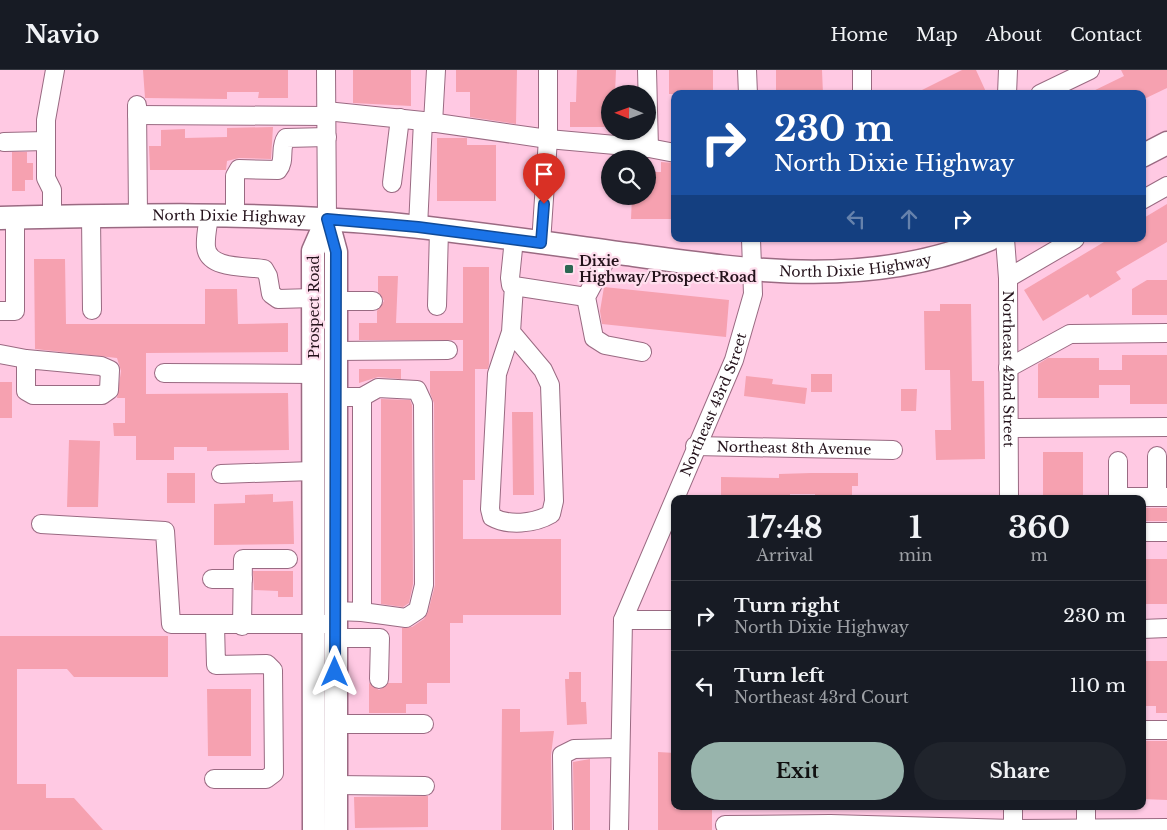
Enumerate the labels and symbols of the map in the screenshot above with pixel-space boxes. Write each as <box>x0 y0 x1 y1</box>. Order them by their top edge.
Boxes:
north arrow <box>601 85 656 140</box>
pin <box>523 153 565 204</box>
street label: North Dixie Highway <box>152 206 306 227</box>
street label: North Dixie Highway <box>779 250 934 281</box>
place label: Dixie Highway/Prospect Road <box>579 252 757 286</box>
street label: Prospect Road <box>305 255 323 359</box>
marker: Dixie Highway/Prospect Road <box>563 263 575 275</box>
street label: Northeast 42nd Street <box>999 291 1018 448</box>
street label: Northeast 43rd Street <box>676 330 751 479</box>
street label: Northeast 8th Avenue <box>716 437 872 459</box>
position arrow <box>308 645 360 697</box>

